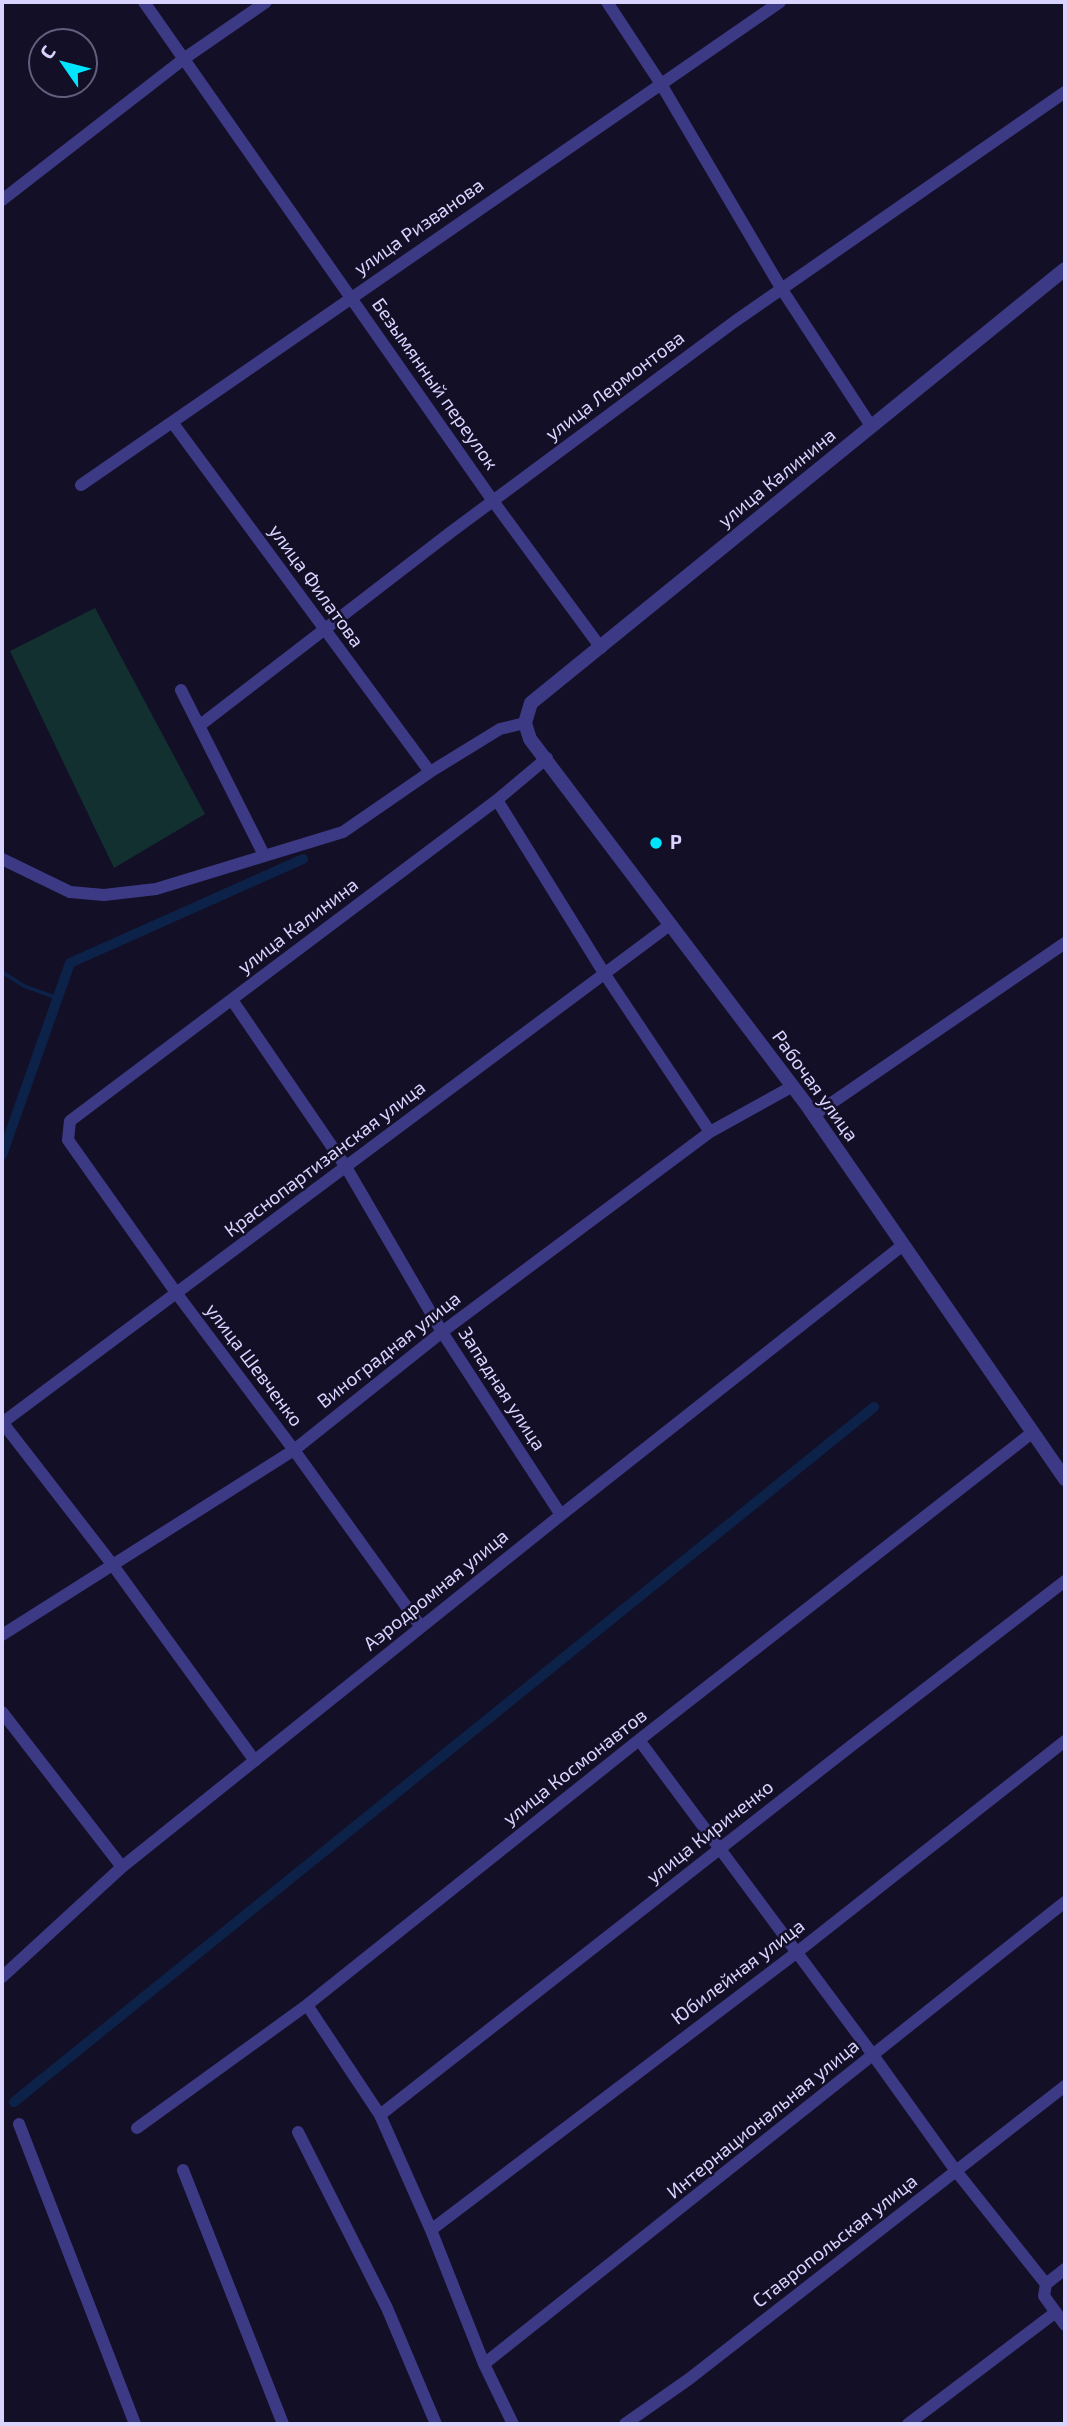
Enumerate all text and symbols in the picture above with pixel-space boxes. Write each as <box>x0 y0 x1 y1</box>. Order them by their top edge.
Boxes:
north arrow <box>28 28 98 98</box>
text: С <box>34 41 60 63</box>
street label: улица Ризванова <box>350 174 488 280</box>
street label: Безымянный переулок <box>367 294 503 474</box>
street label: улица Лермонтова <box>541 326 689 446</box>
street label: улица Калинина <box>714 424 840 532</box>
street label: улица Филатова <box>264 520 368 652</box>
place label: Р <box>670 832 682 854</box>
marker: Р <box>648 835 664 851</box>
street label: улица Калинина <box>233 873 363 979</box>
street label: Рабочая улица <box>767 1026 863 1146</box>
street label: Краснопартизанская улица <box>220 1076 430 1242</box>
street label: Виноградная улица <box>313 1287 465 1413</box>
street label: улица Шевченко <box>200 1299 308 1431</box>
street label: Западная улица <box>454 1323 550 1455</box>
street label: Аэродромная улица <box>359 1525 513 1655</box>
street label: улица Космонавтов <box>499 1704 651 1830</box>
street label: улица Кириченко <box>642 1775 778 1889</box>
street label: Юбилейная улица <box>667 1914 809 2030</box>
street label: Интернациональная улица <box>662 2034 864 2204</box>
street label: Ставропольская улица <box>748 2170 922 2312</box>

